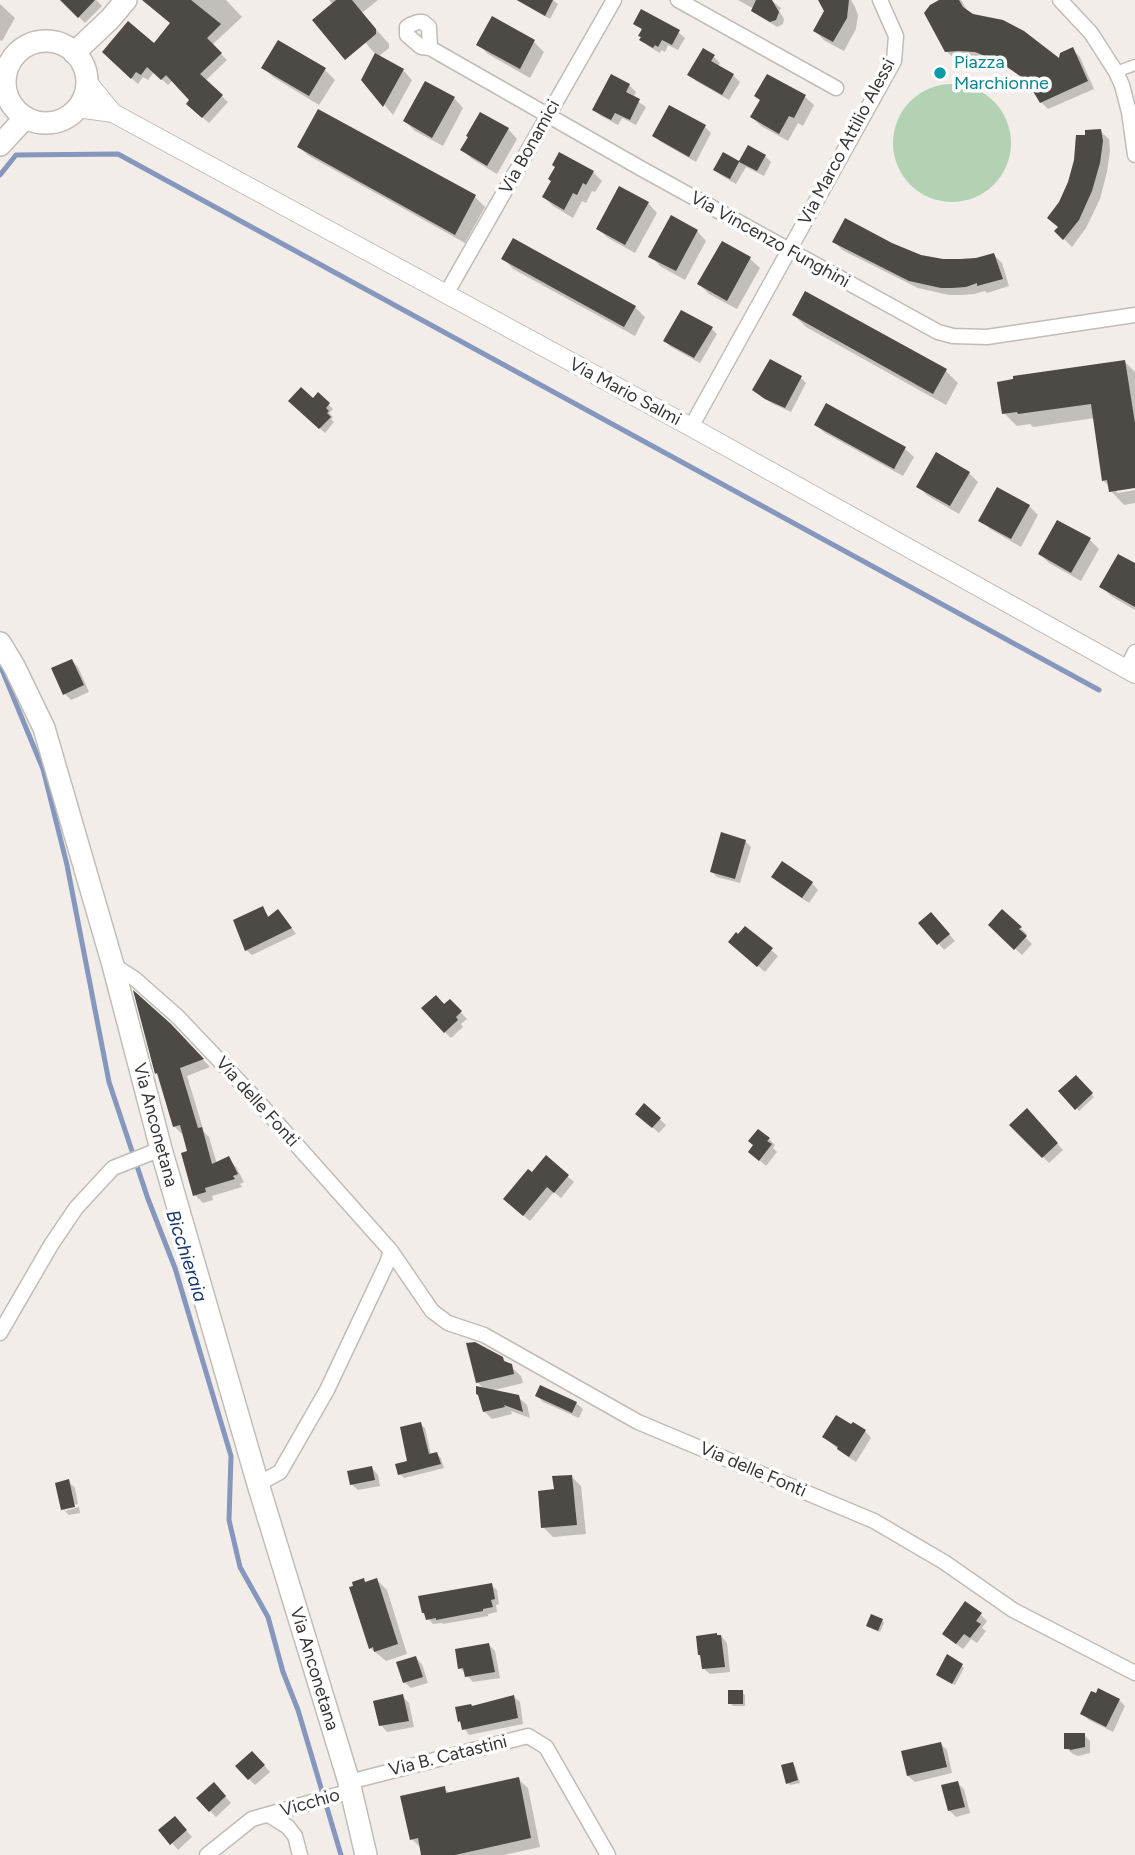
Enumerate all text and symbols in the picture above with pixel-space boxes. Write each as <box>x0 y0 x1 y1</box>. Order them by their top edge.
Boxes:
place label: Piazza Marchionne <box>954 52 1049 94</box>
street label: Via Marco Attilio Alessi <box>794 55 900 229</box>
marker: Piazza Marchionne <box>932 65 948 81</box>
street label: Via Bonamici <box>495 96 565 198</box>
street label: Via Vincenzo Funghini <box>686 187 854 293</box>
street label: Via Mario Salmi <box>565 353 685 431</box>
street label: Via delle Fonti <box>211 1052 303 1152</box>
street label: Via Anconetana <box>128 1061 182 1189</box>
water label: Bicchieraia <box>160 1207 212 1305</box>
street label: Via delle Fonti <box>696 1438 810 1502</box>
street label: Via Anconetana <box>285 1605 343 1733</box>
street label: Via B. Catastini <box>387 1731 509 1781</box>
street label: Vicchio <box>278 1784 342 1822</box>

